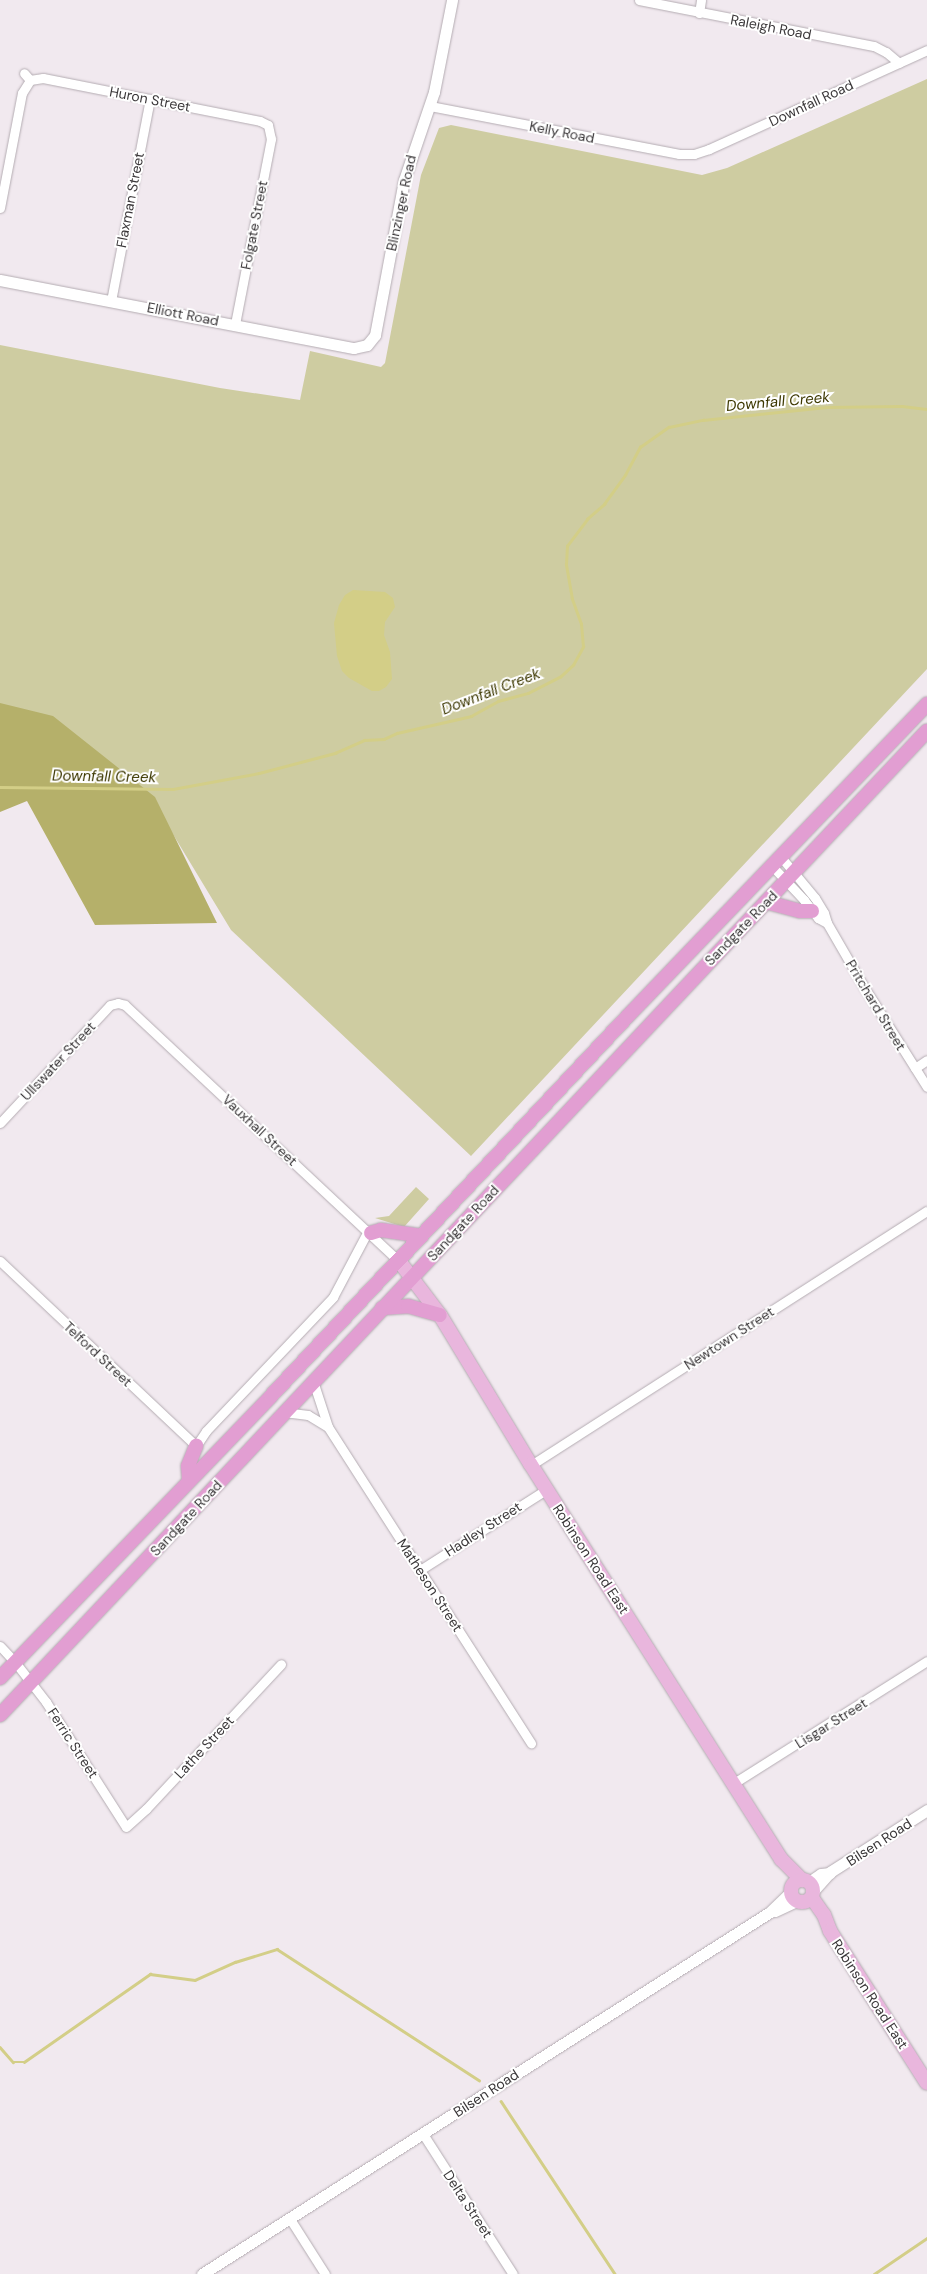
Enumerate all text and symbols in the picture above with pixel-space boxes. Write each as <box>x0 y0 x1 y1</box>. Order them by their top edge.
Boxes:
street label: Raleigh Road <box>729 11 813 43</box>
street label: Downfall Road <box>766 76 856 130</box>
street label: Huron Street <box>108 83 192 115</box>
street label: Kelly Road <box>528 117 596 147</box>
street label: Flaxman Street <box>113 151 147 249</box>
street label: Blinzinger Road <box>383 153 419 253</box>
street label: Folgate Street <box>237 179 271 271</box>
street label: Elliott Road <box>146 299 220 329</box>
water label: Downfall Creek <box>725 388 831 416</box>
water label: Downfall Creek <box>439 665 543 719</box>
water label: Downfall Creek <box>52 767 156 787</box>
street label: Sandgate Road <box>701 887 781 969</box>
street label: Pritchard Street <box>842 957 910 1053</box>
street label: Ullswater Street <box>17 1018 99 1104</box>
street label: Vauxhall Street <box>219 1091 301 1169</box>
street label: Sandgate Road <box>424 1182 502 1264</box>
street label: Newtown Street <box>681 1303 777 1373</box>
street label: Telford Street <box>60 1318 136 1390</box>
street label: Sandgate Road <box>147 1477 225 1559</box>
street label: Hadley Street <box>442 1498 524 1560</box>
street label: Robinson Road East <box>549 1501 633 1617</box>
street label: Matheson Street <box>394 1535 466 1635</box>
street label: Lisgar Street <box>792 1694 870 1752</box>
street label: Ferric Street <box>44 1705 102 1781</box>
street label: Lathe Street <box>171 1712 237 1782</box>
street label: Bilsen Road <box>843 1815 915 1869</box>
street label: Robinson Road East <box>828 1936 912 2052</box>
street label: Bilsen Road <box>450 2066 522 2120</box>
street label: Delta Street <box>440 2167 496 2241</box>

